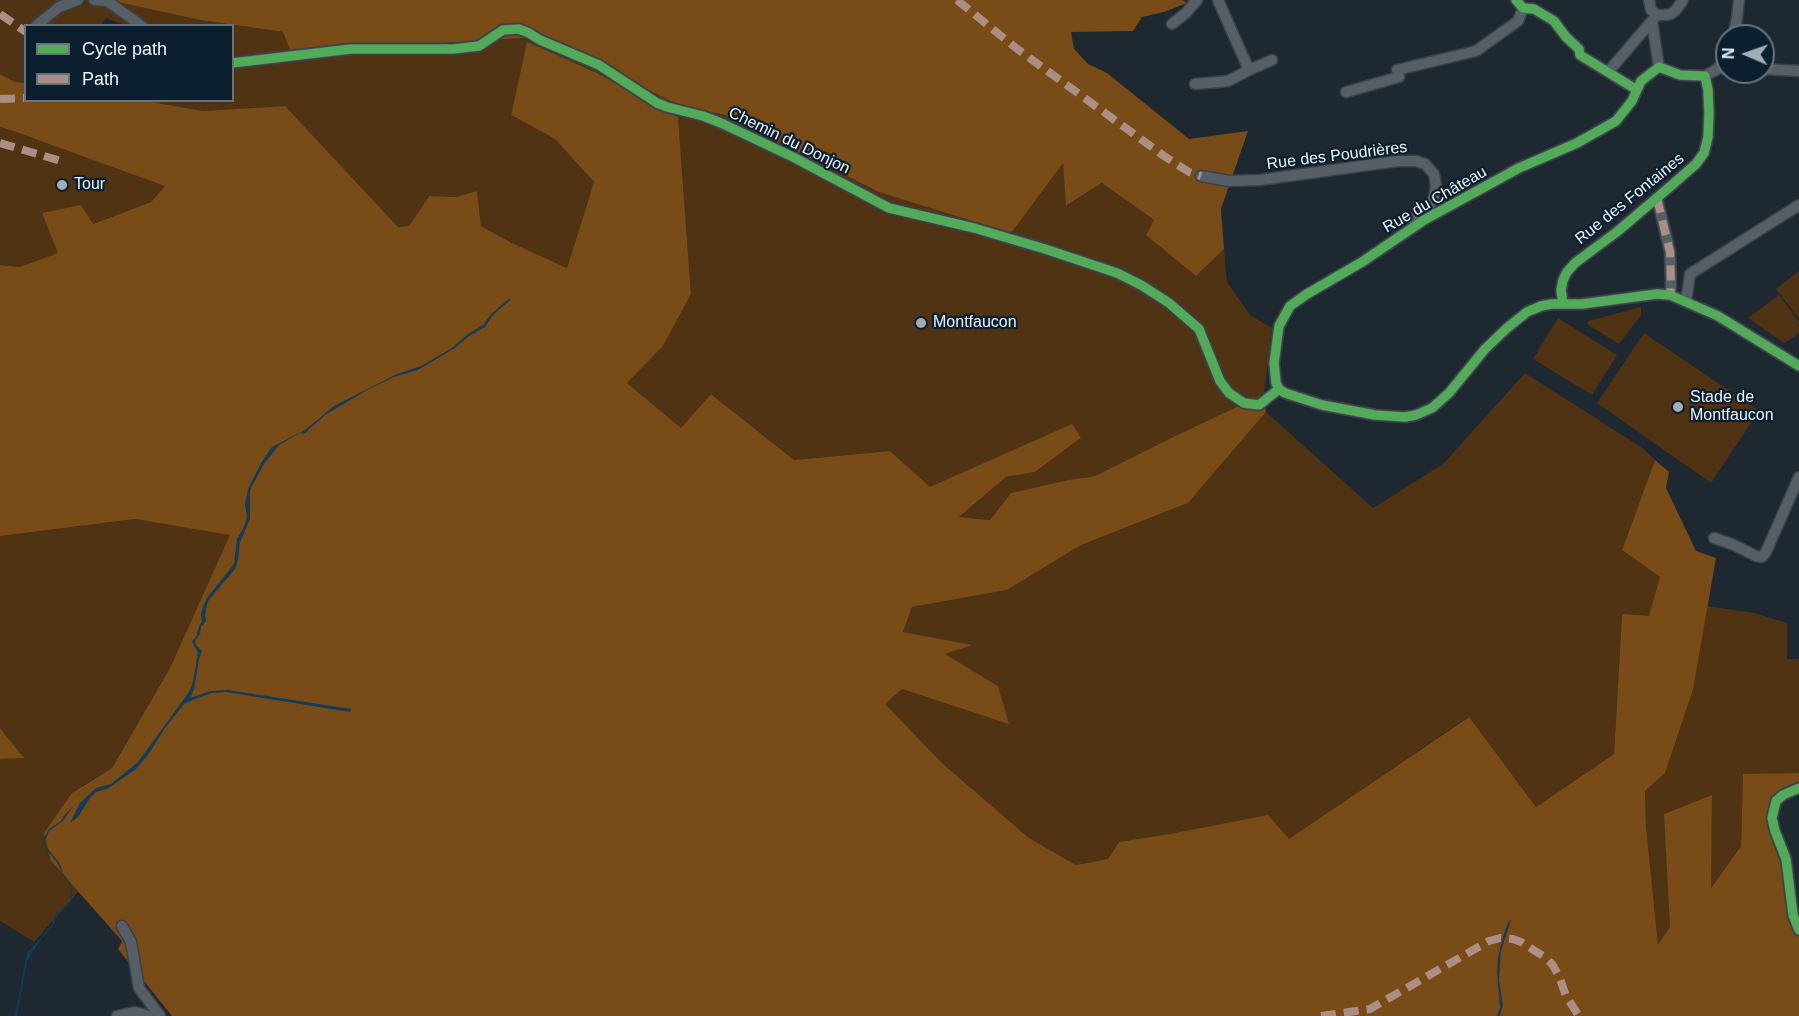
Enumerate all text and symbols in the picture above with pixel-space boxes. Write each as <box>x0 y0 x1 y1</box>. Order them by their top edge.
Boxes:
legend <box>24 24 234 102</box>
north arrow <box>1715 24 1775 84</box>
text: Cycle path <box>82 39 167 59</box>
text: N <box>1720 47 1737 59</box>
text: Path <box>82 69 119 89</box>
street label: Chemin du Donjon <box>725 103 853 179</box>
street label: Rue des Poudrières <box>1266 138 1408 174</box>
street label: Rue des Fontaines <box>1572 149 1688 249</box>
street label: Rue du Château <box>1380 163 1490 237</box>
place label: Tour <box>74 175 105 195</box>
marker: Tour <box>55 178 69 192</box>
place label: Montfaucon <box>933 313 1017 333</box>
marker: Montfaucon <box>914 316 928 330</box>
place label: Stade de Montfaucon <box>1690 388 1774 426</box>
marker: Stade de Montfaucon <box>1671 400 1685 414</box>

